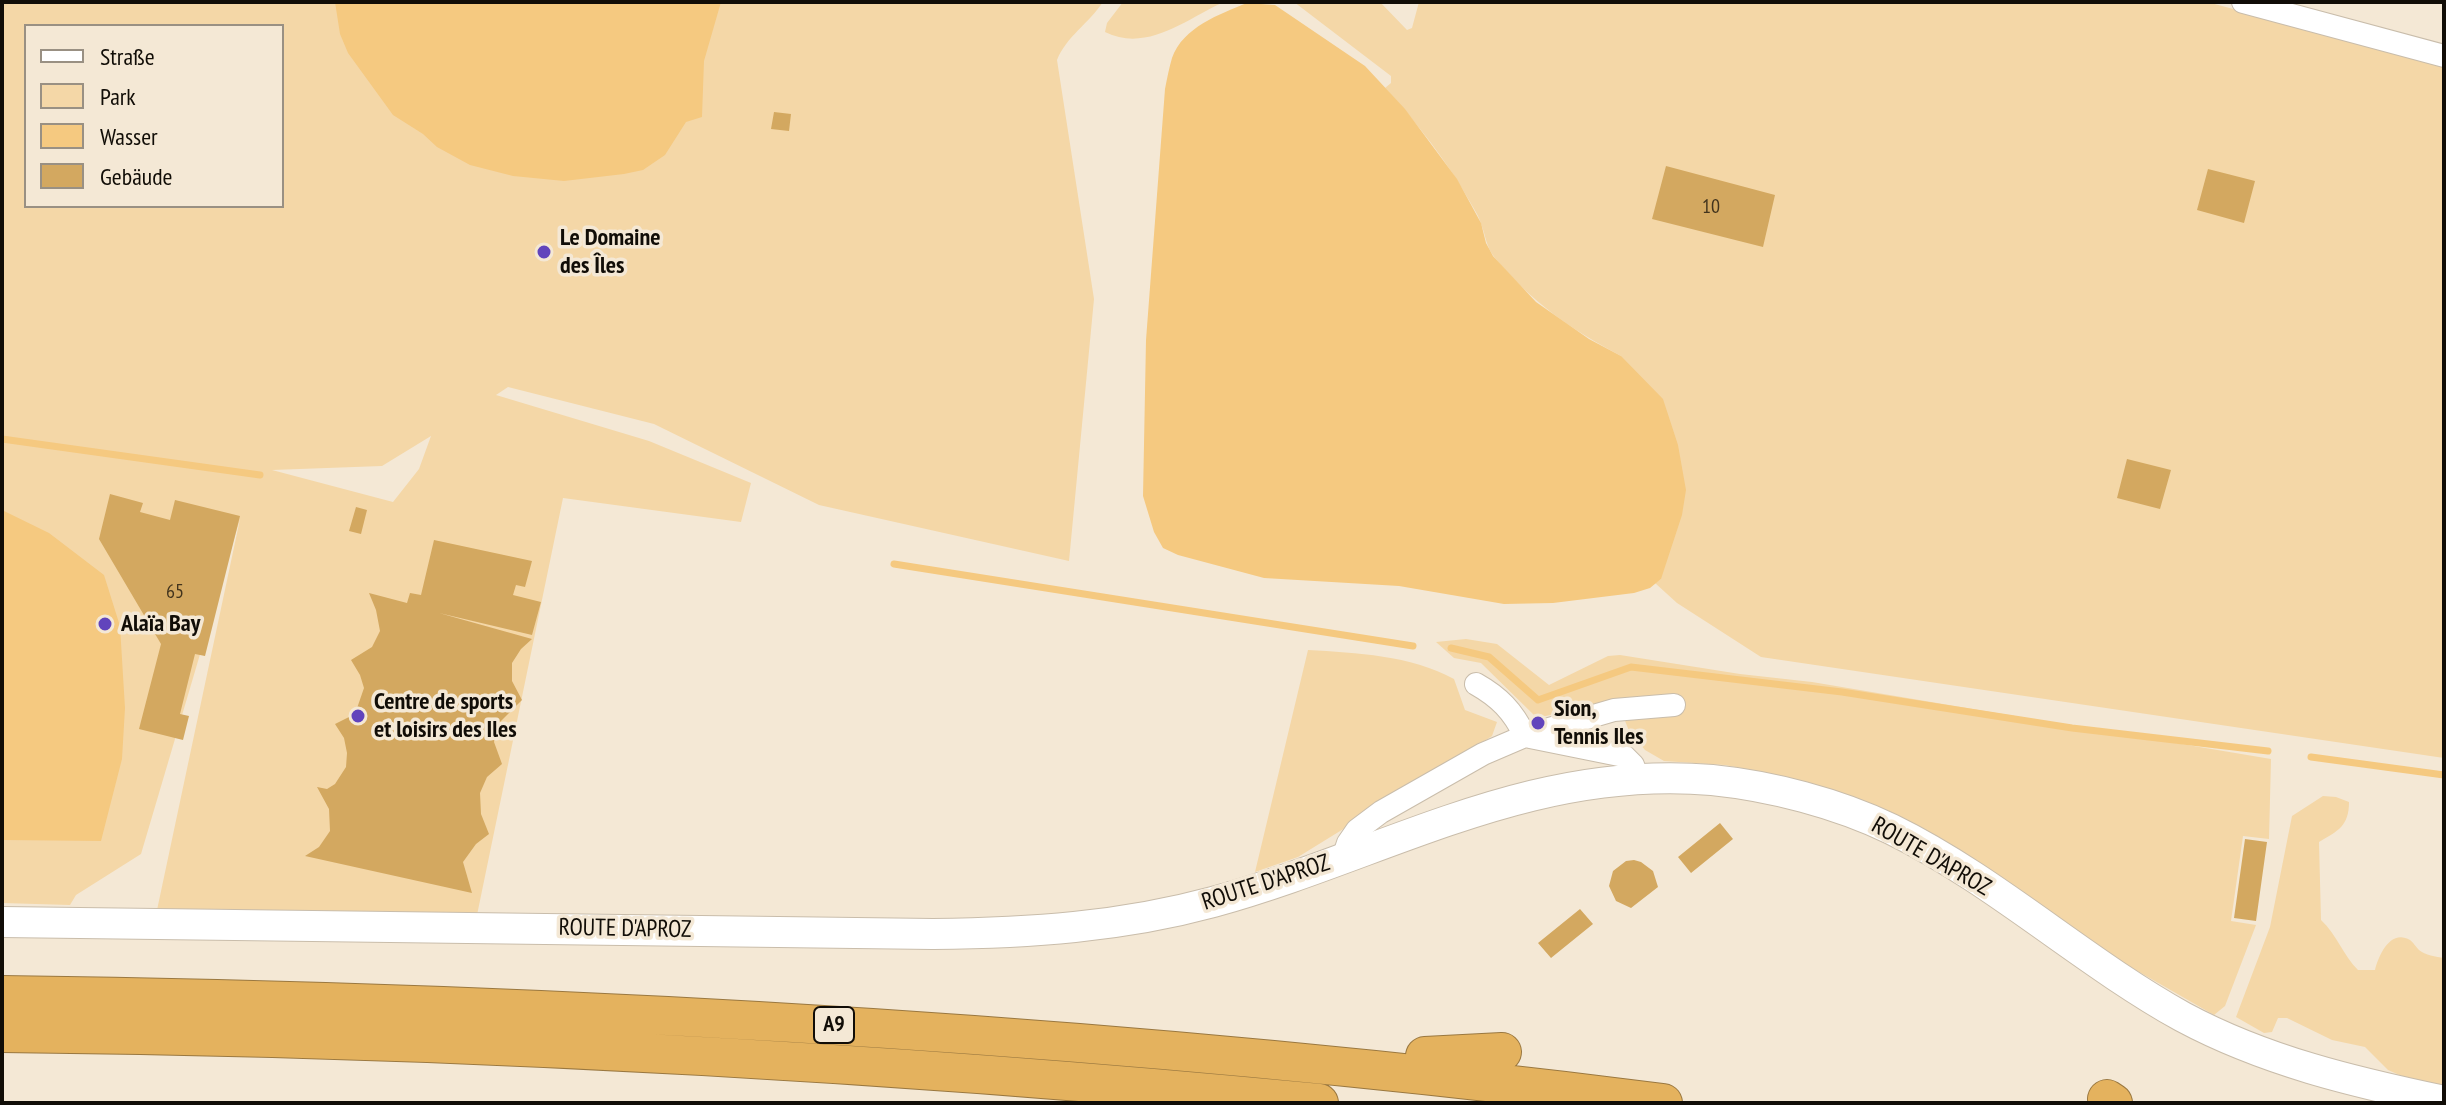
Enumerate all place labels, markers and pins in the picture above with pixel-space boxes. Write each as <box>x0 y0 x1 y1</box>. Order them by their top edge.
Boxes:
place label: Le Domaine des Îles <box>560 224 661 280</box>
marker: Le Domaine des Îles <box>535 243 553 261</box>
place label: Alaïa Bay <box>121 610 200 638</box>
marker: Alaïa Bay <box>96 615 114 633</box>
place label: Centre de sports et loisirs des Iles <box>374 688 517 744</box>
place label: Sion, Tennis Iles <box>1554 695 1644 751</box>
marker: Centre de sports et loisirs des Iles <box>349 707 367 725</box>
marker: Sion, Tennis Iles <box>1529 714 1547 732</box>

